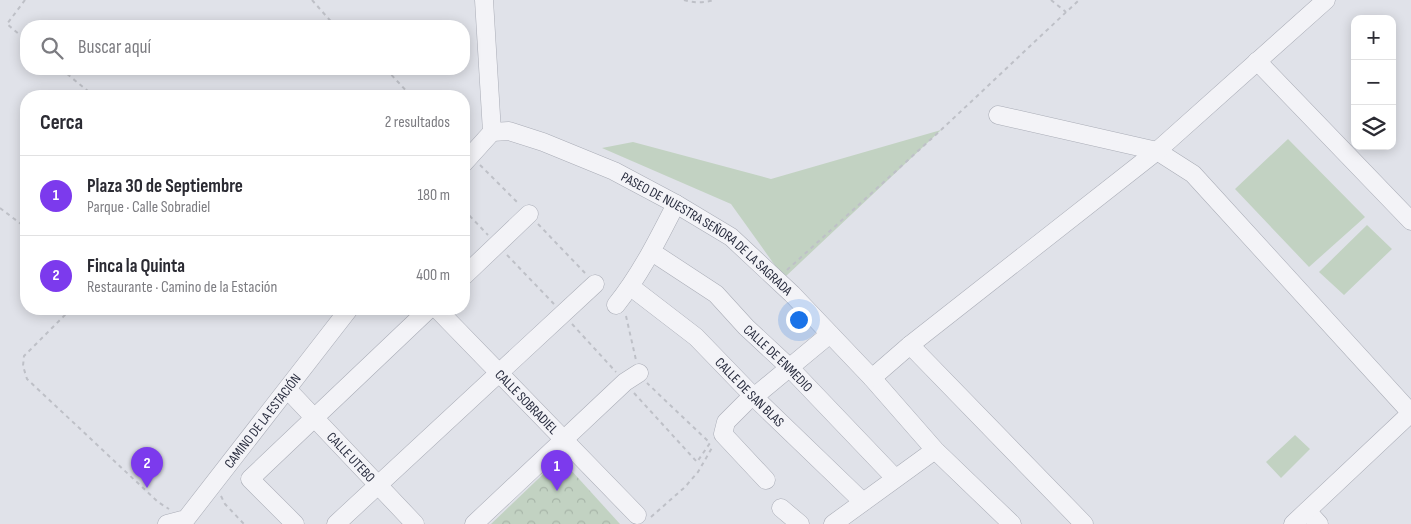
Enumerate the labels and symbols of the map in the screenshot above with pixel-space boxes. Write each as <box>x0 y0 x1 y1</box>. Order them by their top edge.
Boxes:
street label: PASEO DE NUESTRA SEÑORA DE LA SAGRADA <box>618 168 797 300</box>
your location <box>786 307 812 333</box>
street label: CALLE DE ENMEDIO <box>740 321 816 396</box>
street label: CALLE DE SAN BLAS <box>711 354 788 431</box>
street label: CALLE SOBRADIEL <box>491 366 562 438</box>
street label: CAMINO DE LA ESTACIÓN <box>221 370 305 472</box>
street label: CALLE UTEBO <box>323 428 379 486</box>
pin: 2 <box>131 447 163 488</box>
pin: 1 <box>541 450 573 491</box>

